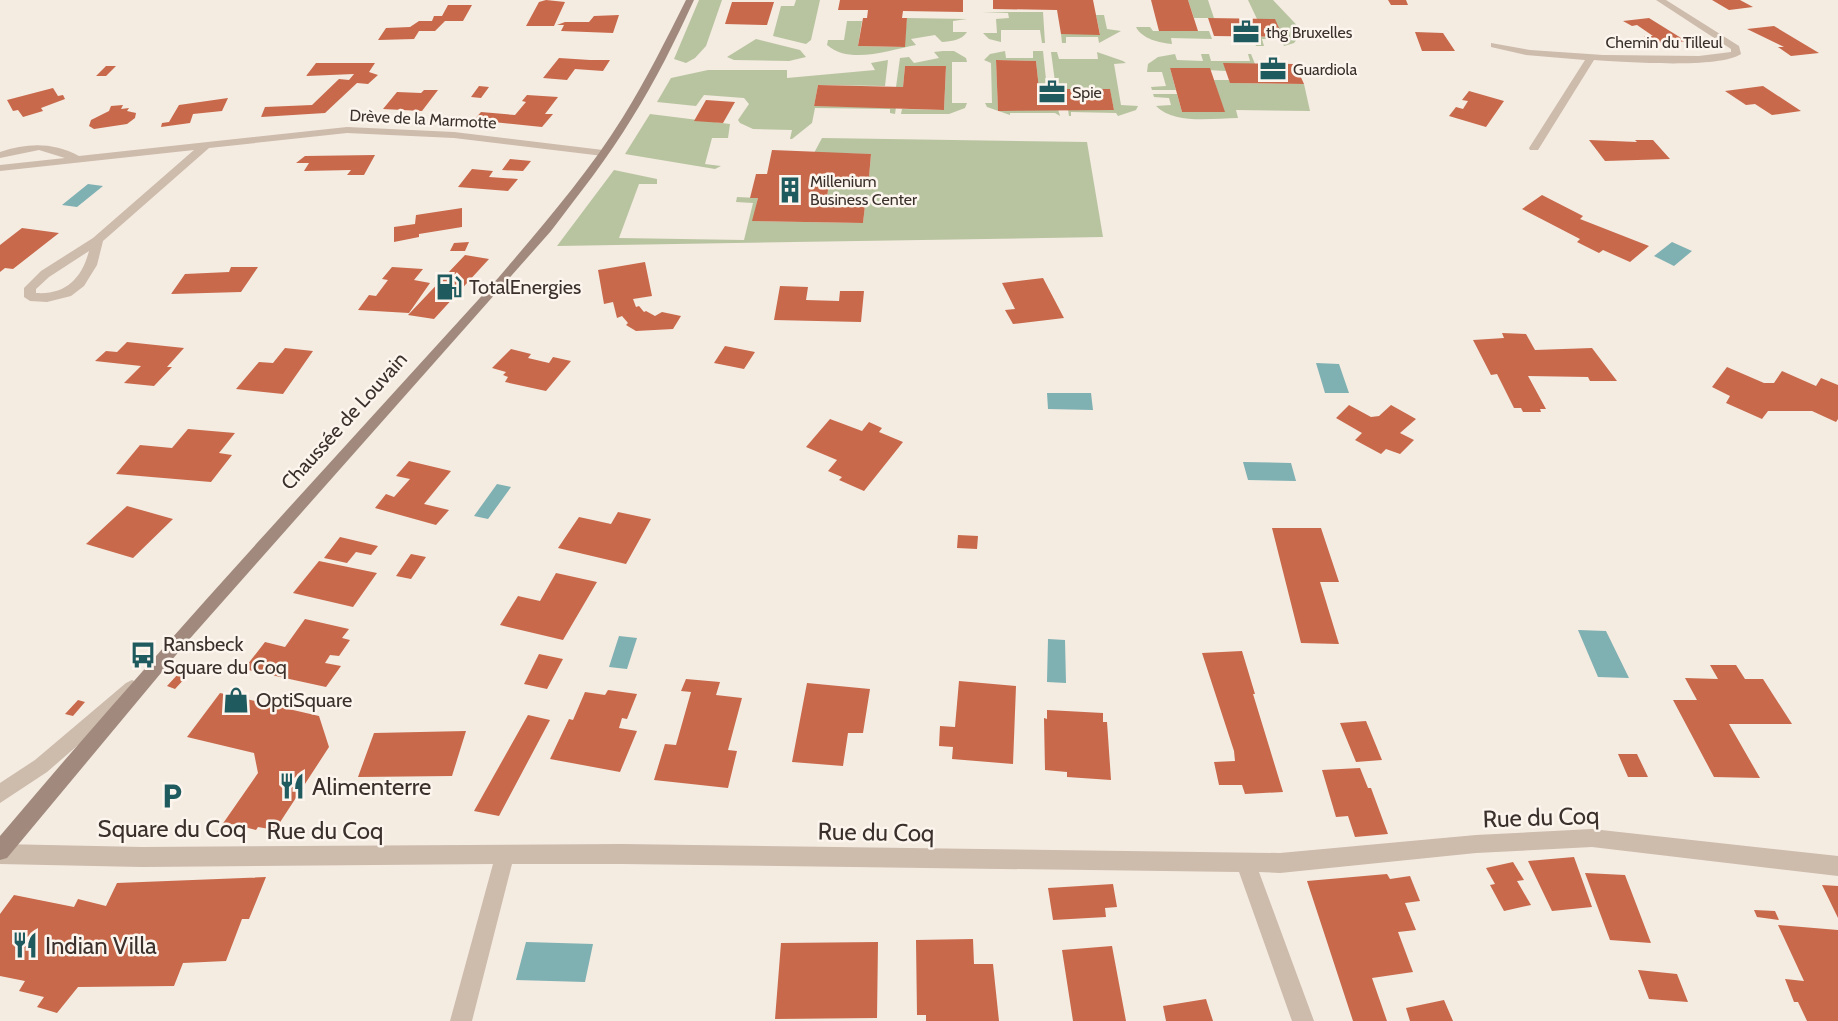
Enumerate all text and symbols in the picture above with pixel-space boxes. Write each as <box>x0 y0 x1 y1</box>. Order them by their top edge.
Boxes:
office icon: thg Bruxelles <box>1231 17 1261 47</box>
place label: thg Bruxelles <box>1266 23 1353 42</box>
street label: Chemin du Tilleul <box>1605 33 1723 52</box>
office icon: Guardiola <box>1258 54 1288 84</box>
place label: Guardiola <box>1293 60 1357 79</box>
office icon: Spie <box>1037 77 1067 107</box>
place label: Spie <box>1072 83 1102 102</box>
street label: Drève de la Marmotte <box>349 106 497 132</box>
place label: Millenium Business Center <box>810 172 918 209</box>
building icon: Millenium Business Center <box>775 175 805 205</box>
fuel station icon: TotalEnergies <box>434 272 464 302</box>
place label: TotalEnergies <box>469 275 581 299</box>
street label: Chaussée de Louvain <box>276 347 412 495</box>
place label: Ransbeck Square du Coq <box>163 632 287 679</box>
bus stop icon: Ransbeck Square du Coq <box>128 640 158 670</box>
shop icon: OptiSquare <box>221 685 251 715</box>
place label: OptiSquare <box>256 688 352 712</box>
restaurant icon: Alimenterre <box>277 771 307 801</box>
place label: Alimenterre <box>312 772 431 801</box>
parking icon: Square du Coq <box>157 781 187 811</box>
street label: Rue du Coq <box>1482 800 1600 834</box>
place label: Square du Coq <box>98 814 246 843</box>
street label: Rue du Coq <box>267 816 383 845</box>
street label: Rue du Coq <box>817 816 935 848</box>
restaurant icon: Indian Villa <box>10 930 40 960</box>
place label: Indian Villa <box>45 931 157 960</box>

